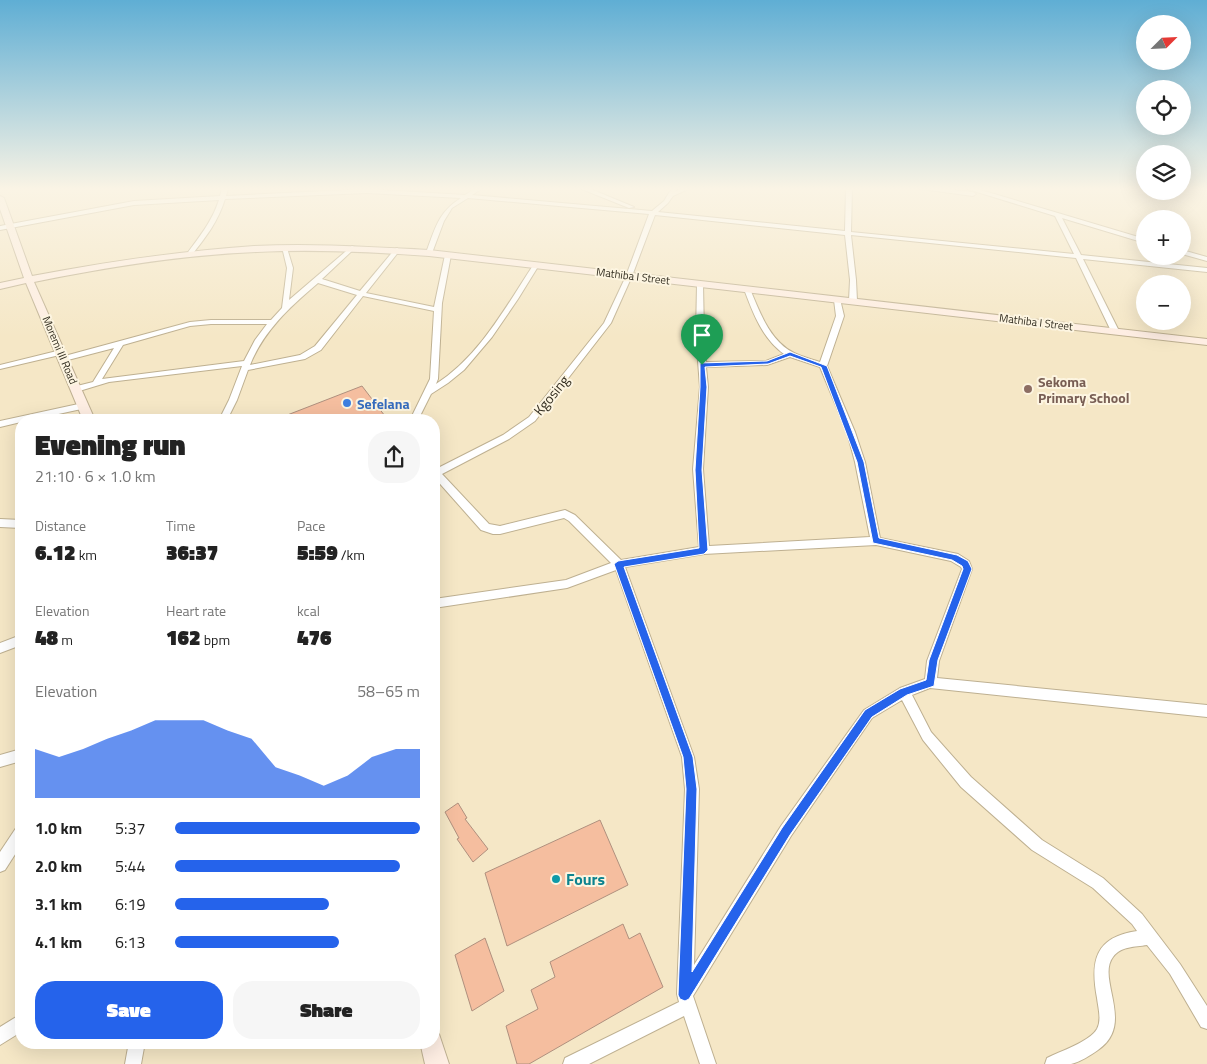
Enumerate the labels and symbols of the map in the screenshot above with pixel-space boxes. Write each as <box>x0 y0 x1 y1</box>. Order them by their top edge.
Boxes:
north arrow <box>1136 15 1191 70</box>
street label: Mathiba I Street <box>595 264 671 288</box>
street label: Mathiba I Street <box>998 310 1074 334</box>
street label: Moremi III Road <box>38 313 82 387</box>
pin <box>681 314 723 365</box>
street label: Kgosing <box>528 370 574 420</box>
place label: Sekoma Primary School <box>1038 371 1130 408</box>
marker: Sekoma Primary School <box>1022 383 1034 395</box>
place label: Sefelana <box>357 393 410 414</box>
marker: Sefelana <box>341 397 353 409</box>
place label: Fours <box>566 867 605 891</box>
marker: Fours <box>550 873 562 885</box>

